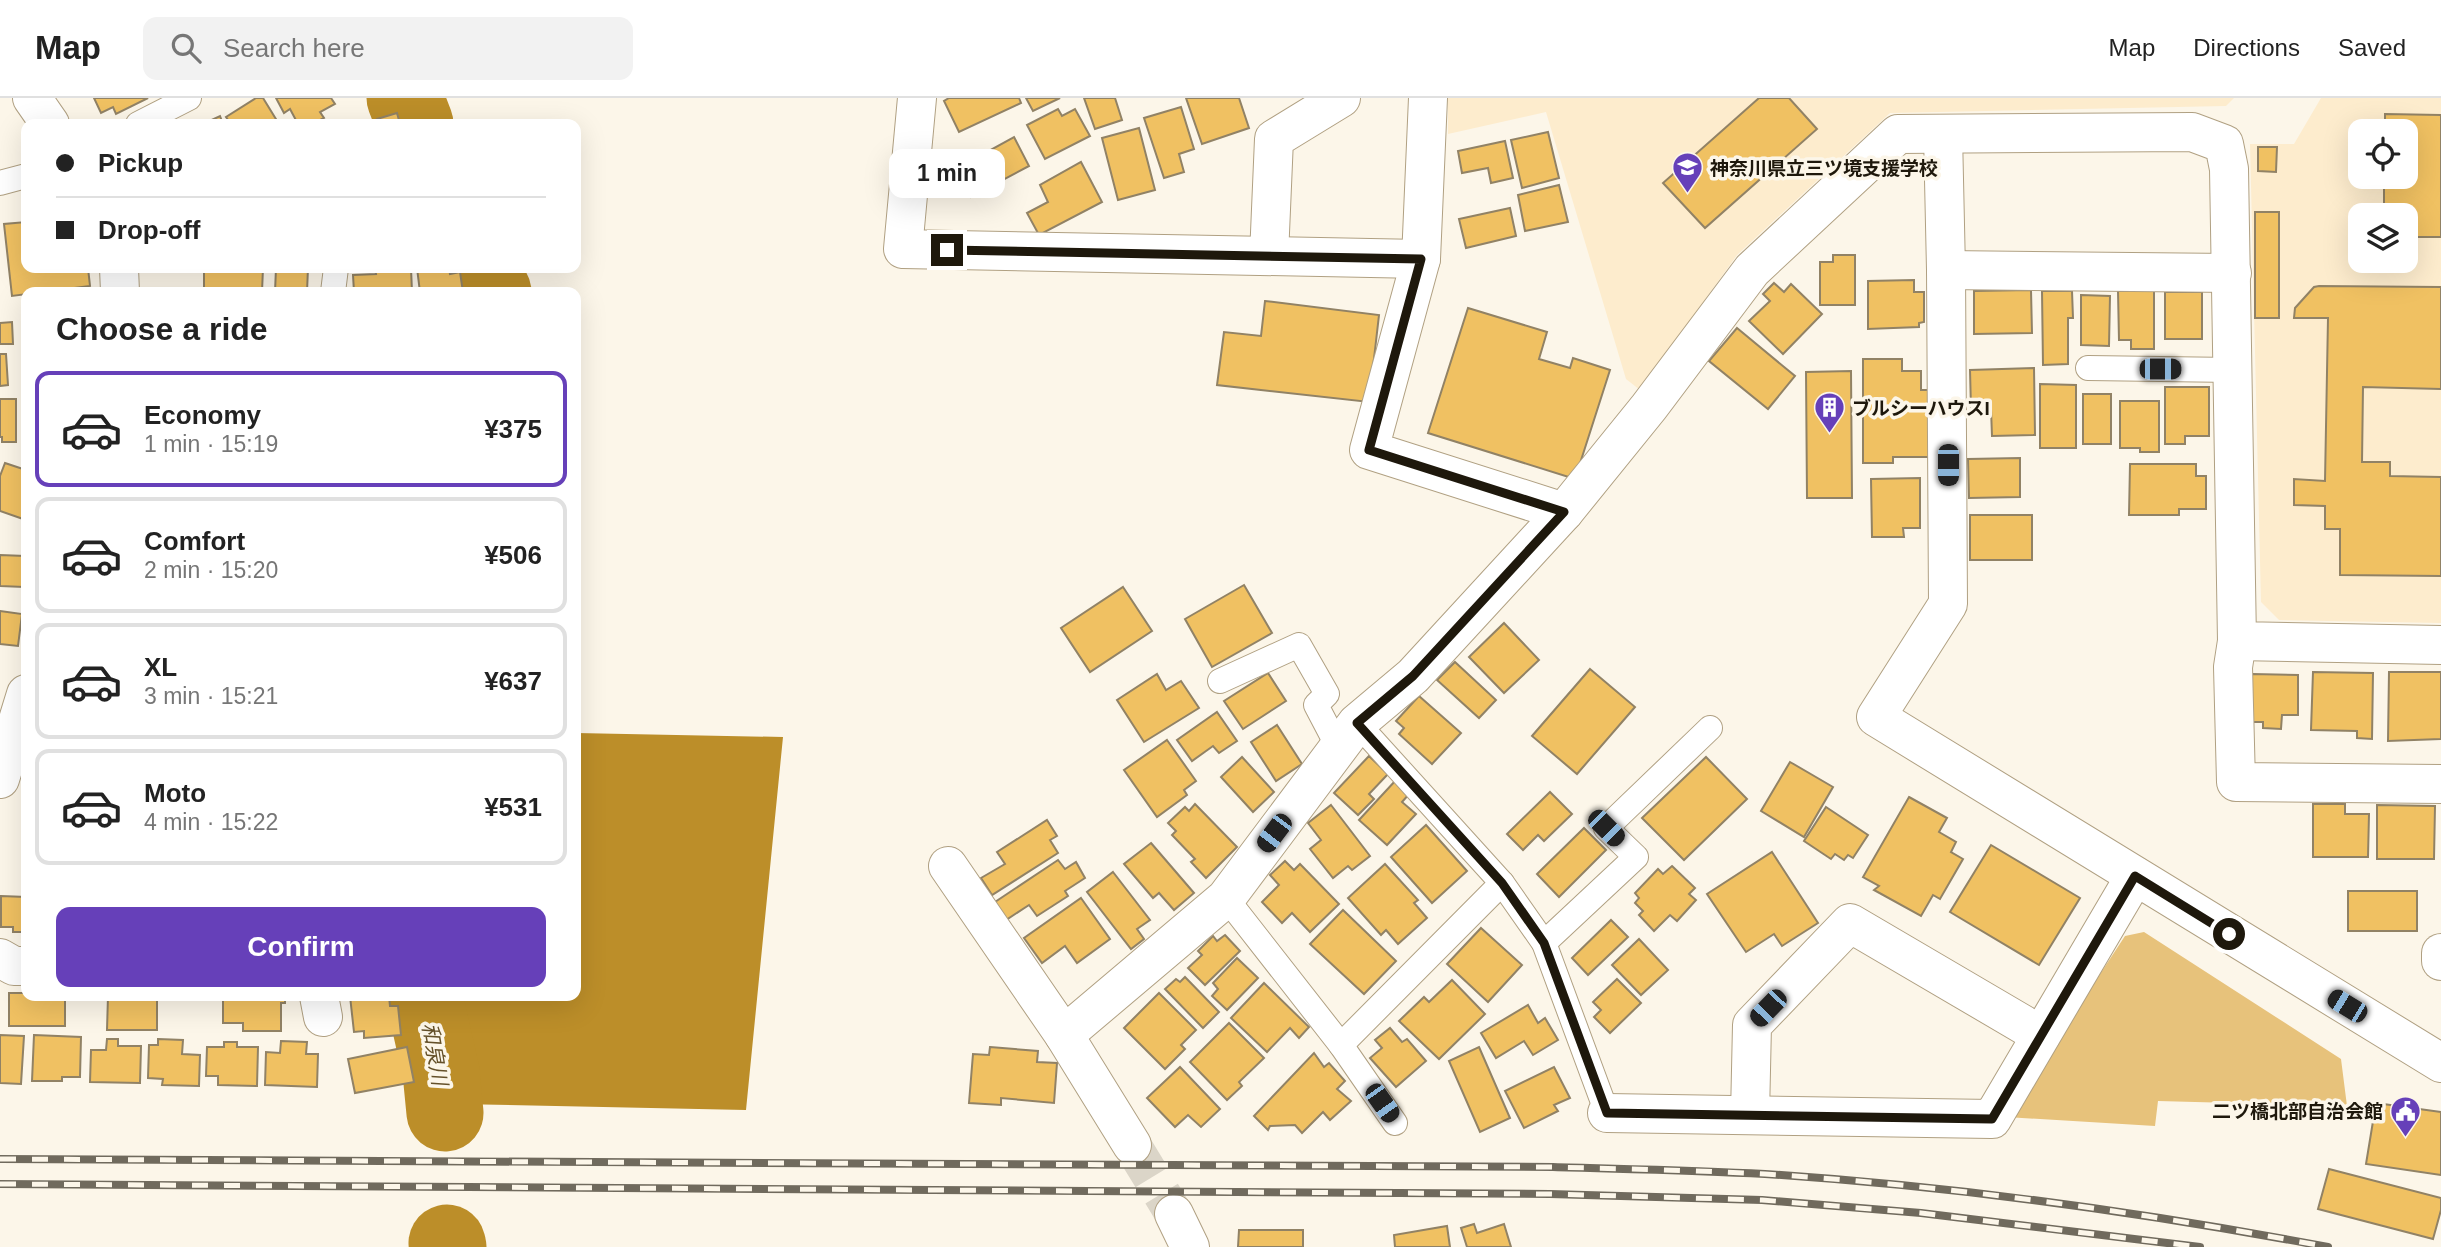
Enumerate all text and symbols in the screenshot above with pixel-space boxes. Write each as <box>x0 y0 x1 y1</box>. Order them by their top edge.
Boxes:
search box <box>143 17 633 80</box>
text: Map <box>35 29 101 66</box>
icon: search <box>167 29 205 67</box>
text: Search here <box>223 33 365 63</box>
text: Map <box>2109 34 2155 61</box>
text: Directions <box>2193 34 2300 61</box>
text: Saved <box>2338 34 2406 61</box>
map controls <box>2348 119 2418 273</box>
button: locate <box>2348 119 2418 189</box>
text: Pickup <box>98 148 183 178</box>
callout: 1 min <box>889 149 1005 198</box>
school or university icon: 神奈川県立三ツ境支援学校 <box>1670 151 1704 195</box>
place label: 神奈川県立三ツ境支援学校 <box>1710 158 1938 179</box>
text: 1 min <box>917 160 977 186</box>
button: layers <box>2348 203 2418 273</box>
text: Drop-off <box>98 215 201 245</box>
route end <box>931 234 963 266</box>
text: Choose a ride <box>56 311 268 347</box>
car <box>2140 359 2182 380</box>
building icon: ブルシーハウスI <box>1812 391 1846 435</box>
icon: car <box>60 398 123 461</box>
place label: ブルシーハウスI <box>1852 398 1990 419</box>
text: Economy <box>144 400 261 430</box>
text: ¥375 <box>484 414 542 444</box>
text: 1 min · 15:19 <box>144 431 278 457</box>
car <box>1938 444 1959 486</box>
icon: car <box>60 524 123 587</box>
text: Comfort <box>144 526 245 556</box>
text: ¥506 <box>484 540 542 570</box>
text: 2 min · 15:20 <box>144 557 278 583</box>
icon: car <box>60 650 123 713</box>
text: XL <box>144 652 177 682</box>
text: ¥637 <box>484 666 542 696</box>
text: 3 min · 15:21 <box>144 683 278 709</box>
icon: car <box>60 776 123 839</box>
text: Moto <box>144 778 206 808</box>
text: ¥531 <box>484 792 542 822</box>
car <box>1584 806 1629 850</box>
text: 4 min · 15:22 <box>144 809 278 835</box>
car <box>1253 810 1296 856</box>
button: Confirm <box>56 907 546 987</box>
route start <box>2213 918 2245 950</box>
car <box>1746 986 1791 1030</box>
car <box>2324 986 2371 1026</box>
water label: 和泉川 <box>418 1021 452 1089</box>
car <box>1362 1080 1403 1126</box>
public building icon: 二ツ橋北部自治会館 <box>2389 1094 2423 1138</box>
place label: 二ツ橋北部自治会館 <box>2212 1101 2383 1122</box>

